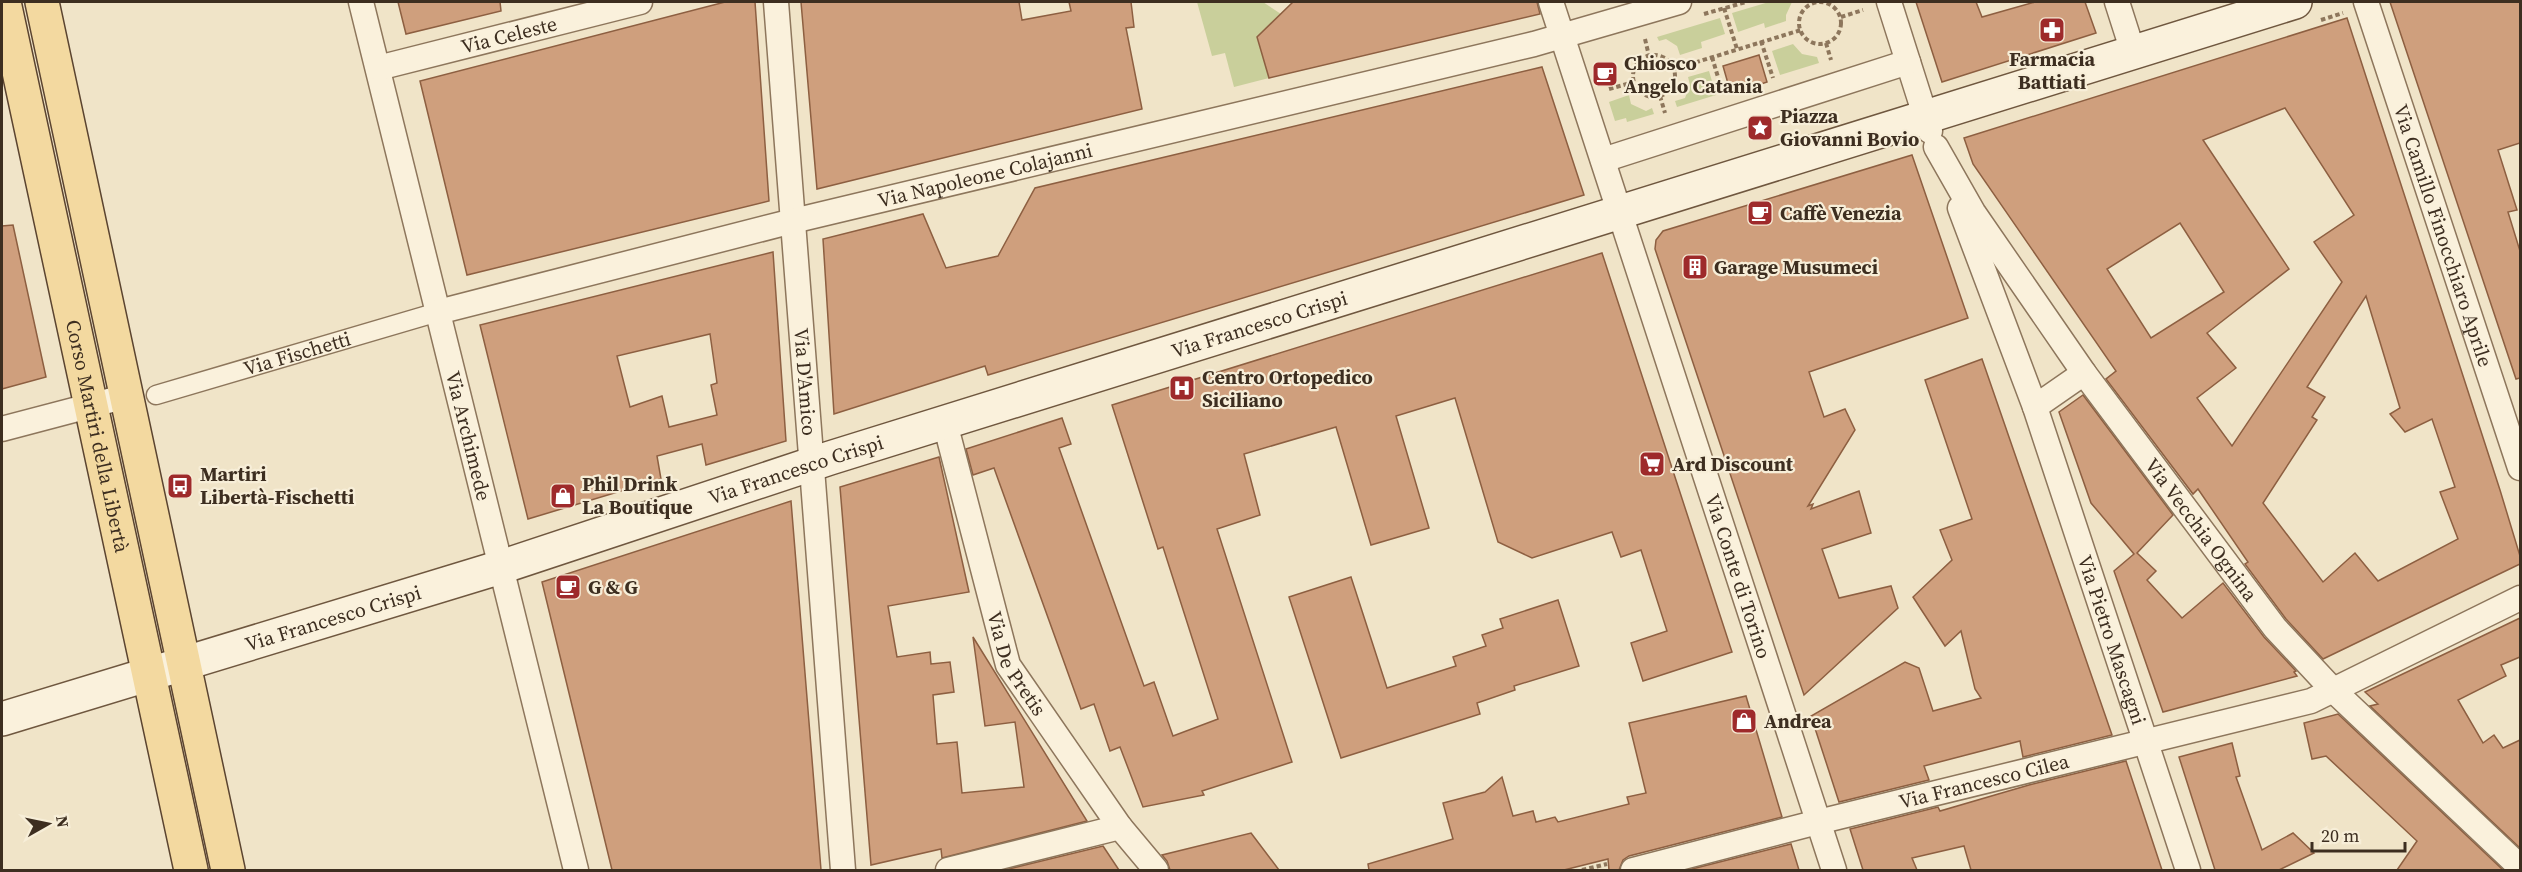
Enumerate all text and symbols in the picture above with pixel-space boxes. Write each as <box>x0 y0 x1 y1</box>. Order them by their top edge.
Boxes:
street label: Via Celeste <box>458 9 560 61</box>
pharmacy icon: Farmacia Battiati <box>2037 15 2067 45</box>
place label: Farmacia Battiati <box>2009 45 2095 96</box>
place label: Chiosco Angelo Catania <box>1624 49 1763 100</box>
cafe icon: Chiosco Angelo Catania <box>1590 59 1620 89</box>
street label: Via Camillo Finocchiaro Aprile <box>2387 101 2500 370</box>
place label: Piazza Giovanni Bovio <box>1780 102 1919 153</box>
place icon: Piazza Giovanni Bovio <box>1745 113 1775 143</box>
street label: Via Napoleone Colajanni <box>875 136 1095 214</box>
cafe icon: Caffè Venezia <box>1745 198 1775 228</box>
place label: Caffè Venezia <box>1780 199 1902 227</box>
building icon: Garage Musumeci <box>1680 252 1710 282</box>
place label: Garage Musumeci <box>1714 253 1878 281</box>
street label: Via Francesco Crispi <box>1168 284 1351 365</box>
street label: Corso Martiri della Libertà <box>59 317 136 556</box>
street label: Via Fischetti <box>240 324 354 383</box>
street label: Via D'Amico <box>787 327 823 437</box>
place label: Centro Ortopedico Siciliano <box>1202 363 1373 414</box>
street label: Via Archimede <box>439 368 498 504</box>
hospital icon: Centro Ortopedico Siciliano <box>1167 373 1197 403</box>
street label: Via Francesco Crispi <box>705 428 887 511</box>
supermarket icon: Ard Discount <box>1637 449 1667 479</box>
place label: Ard Discount <box>1672 450 1794 478</box>
street label: Via Vecchia Ognina <box>2138 452 2265 608</box>
place label: Martiri Libertà-Fischetti <box>200 460 354 511</box>
place label: Phil Drink La Boutique <box>582 470 693 521</box>
bus stop icon: Martiri Libertà-Fischetti <box>165 471 195 501</box>
shop icon: Phil Drink La Boutique <box>548 481 578 511</box>
street label: Via Conte di Torino <box>1698 490 1778 662</box>
street label: Via Pietro Mascagni <box>2071 552 2153 728</box>
cafe icon: G & G <box>553 572 583 602</box>
place label: G & G <box>588 573 638 601</box>
street label: Via Francesco Crispi <box>242 578 424 658</box>
street label: Via De Pretis <box>981 608 1053 721</box>
shop icon: Andrea <box>1729 706 1759 736</box>
place label: Andrea <box>1764 707 1832 735</box>
street label: Via Francesco Cilea <box>1896 747 2073 816</box>
north arrow <box>18 794 78 854</box>
text: N <box>51 814 75 829</box>
scale bar <box>2312 815 2405 853</box>
text: 20 m <box>2321 823 2359 848</box>

